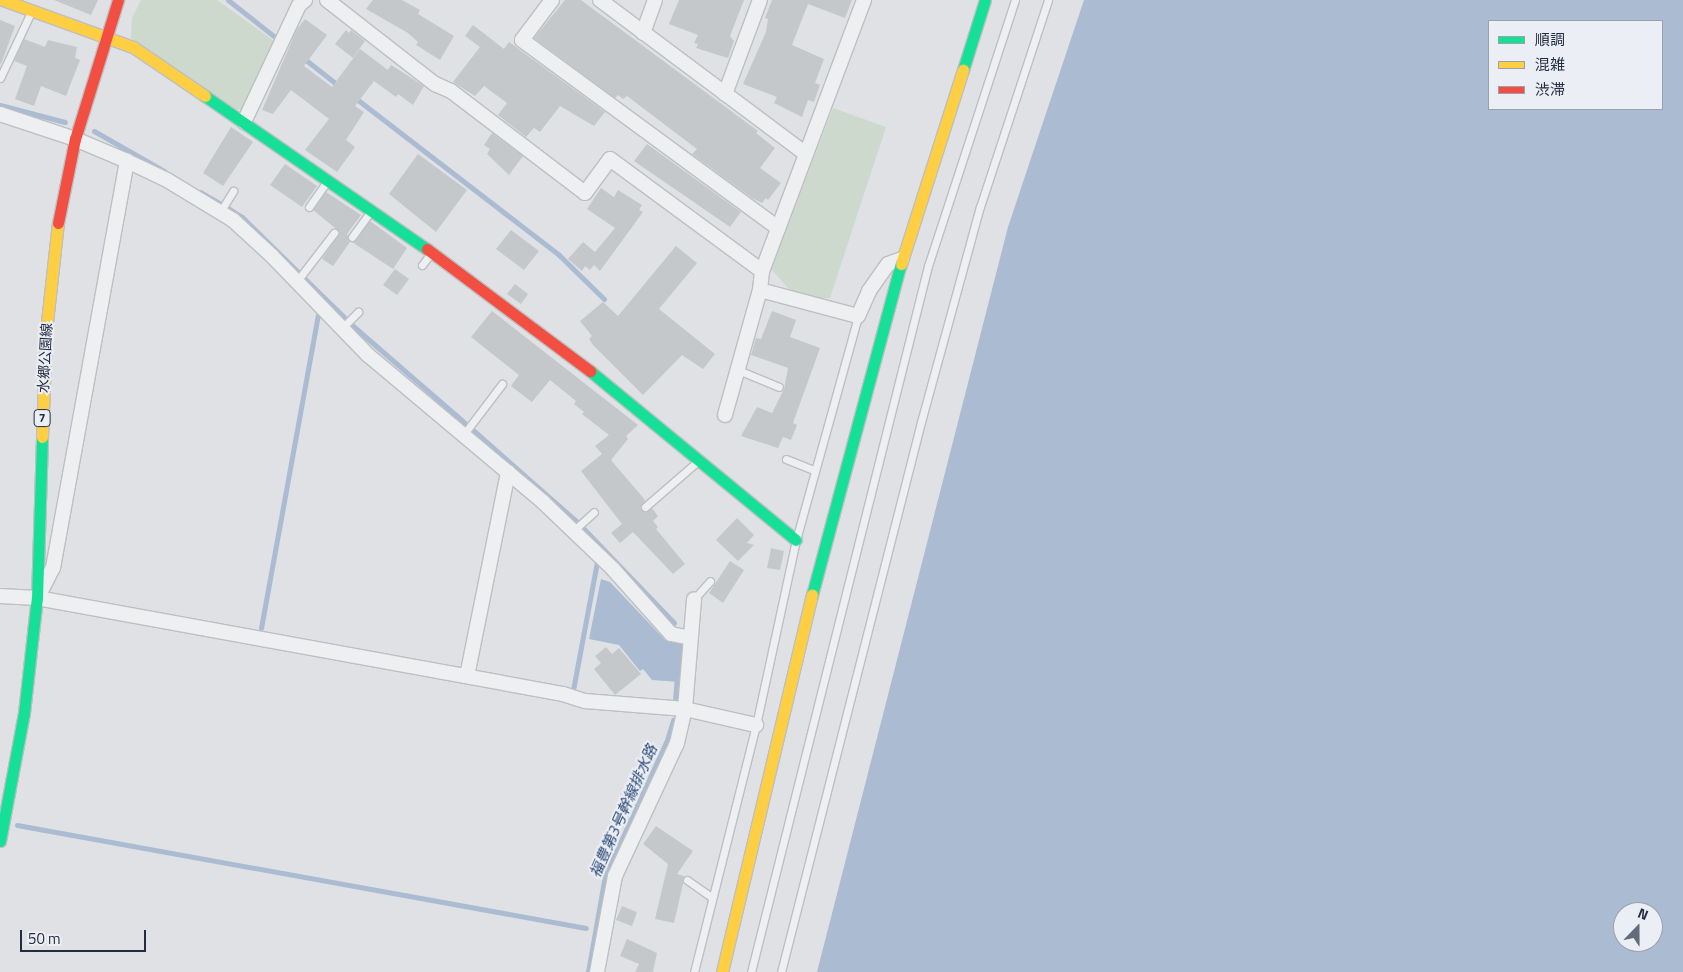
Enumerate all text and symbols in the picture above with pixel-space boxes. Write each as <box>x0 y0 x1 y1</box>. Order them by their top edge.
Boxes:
legend <box>1488 20 1663 110</box>
text: 順調 <box>1535 28 1565 51</box>
text: 混雑 <box>1535 53 1565 76</box>
text: 渋滞 <box>1535 78 1565 101</box>
street label: 水郷公園線 <box>35 323 55 393</box>
road number: 7 <box>33 408 51 428</box>
water label: 福豊第3号幹線排水路 <box>586 742 660 880</box>
north arrow <box>1613 902 1663 952</box>
text: N <box>1635 902 1652 925</box>
scale bar <box>22 920 149 952</box>
text: 50 m <box>28 927 61 950</box>

